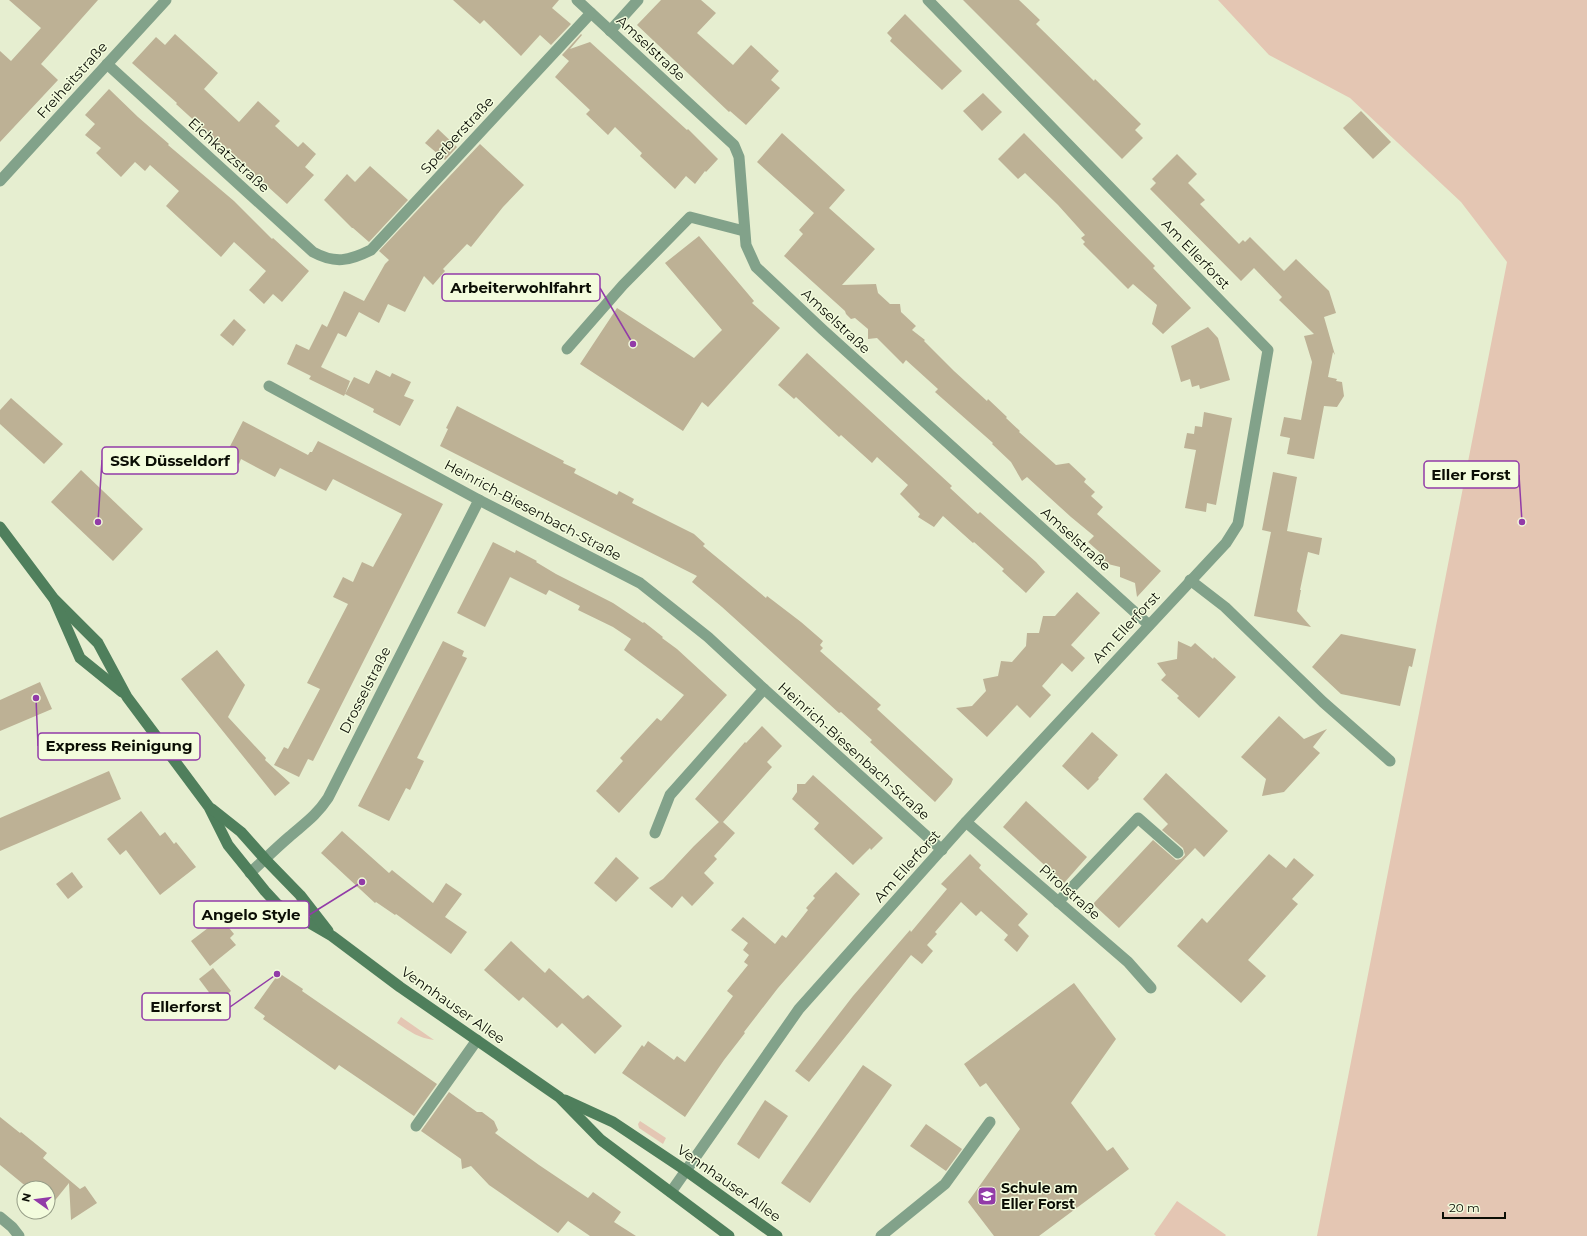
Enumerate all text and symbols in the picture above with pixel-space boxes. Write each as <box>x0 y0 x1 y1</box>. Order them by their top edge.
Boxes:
street label: Amselstraße <box>613 12 689 84</box>
street label: Freiheitstraße <box>33 38 111 122</box>
street label: Sperberstraße <box>417 93 497 177</box>
street label: Eichkatzstraße <box>185 114 273 196</box>
street label: Am Ellerforst <box>1158 215 1234 293</box>
callout: Arbeiterwohlfahrt <box>442 274 600 301</box>
text: Arbeiterwohlfahrt <box>449 278 592 297</box>
street label: Amselstraße <box>798 285 874 357</box>
callout: SSK Düsseldorf <box>102 447 238 474</box>
text: SSK Düsseldorf <box>110 451 231 470</box>
street label: Heinrich-Biesenbach-Straße <box>441 456 625 564</box>
callout: Eller Forst <box>1424 461 1519 488</box>
text: Eller Forst <box>1431 465 1511 484</box>
street label: Amselstraße <box>1037 503 1115 575</box>
street label: Am Ellerforst <box>1088 587 1164 666</box>
street label: Drosselstraße <box>335 643 395 737</box>
street label: Heinrich-Biesenbach-Straße <box>774 678 934 824</box>
callout: Express Reinigung <box>38 733 200 760</box>
text: Express Reinigung <box>46 736 192 755</box>
street label: Am Ellerforst <box>870 826 944 906</box>
street label: Pirolstraße <box>1036 860 1104 924</box>
callout: Angelo Style <box>194 901 309 928</box>
text: Angelo Style <box>200 905 301 924</box>
street label: Vennhauser Allee <box>398 962 508 1048</box>
callout: Ellerforst <box>142 993 230 1020</box>
text: Ellerforst <box>150 997 222 1016</box>
street label: Vennhauser Allee <box>674 1140 784 1226</box>
place label: Schule am Eller Forst <box>1001 1179 1078 1213</box>
north arrow <box>16 1180 56 1220</box>
school or university icon: Schule am Eller Forst <box>976 1185 998 1207</box>
text: N <box>18 1192 34 1204</box>
scale bar <box>1443 1194 1505 1220</box>
text: 20 m <box>1449 1200 1480 1215</box>

